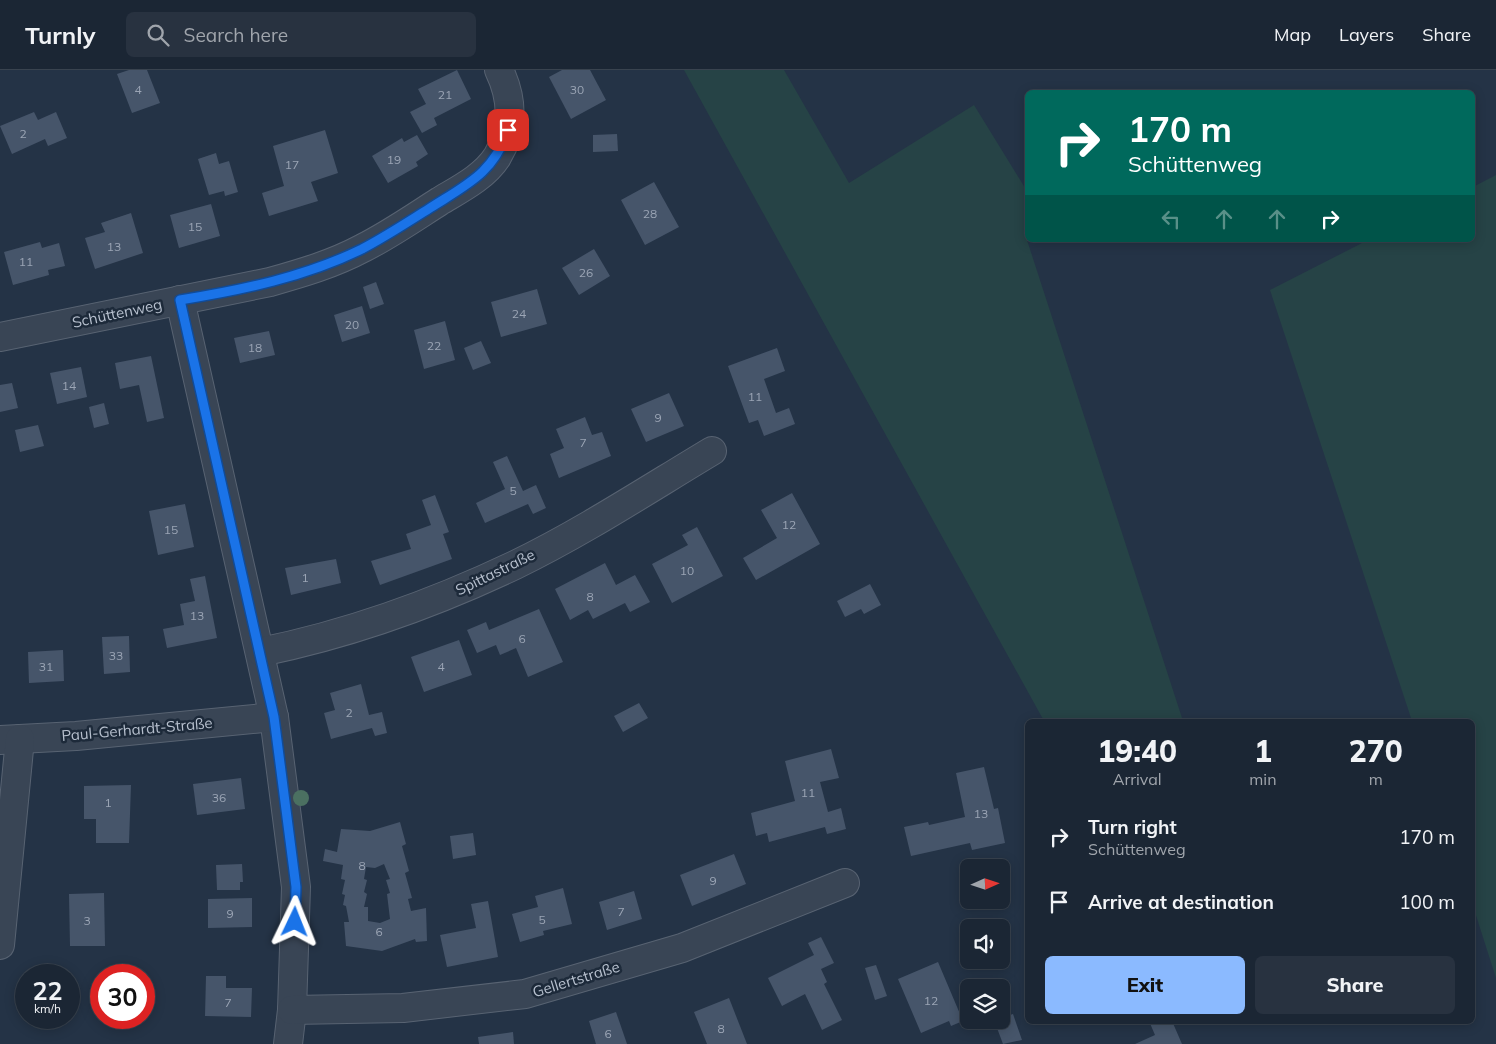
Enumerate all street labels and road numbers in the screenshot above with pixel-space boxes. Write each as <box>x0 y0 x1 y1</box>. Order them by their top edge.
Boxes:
street label: Schüttenweg <box>70 294 164 332</box>
street label: Spittastraße <box>452 545 538 599</box>
street label: Paul-Gerhardt-Straße <box>61 713 213 745</box>
street label: Gellertstraße <box>530 957 622 1001</box>

